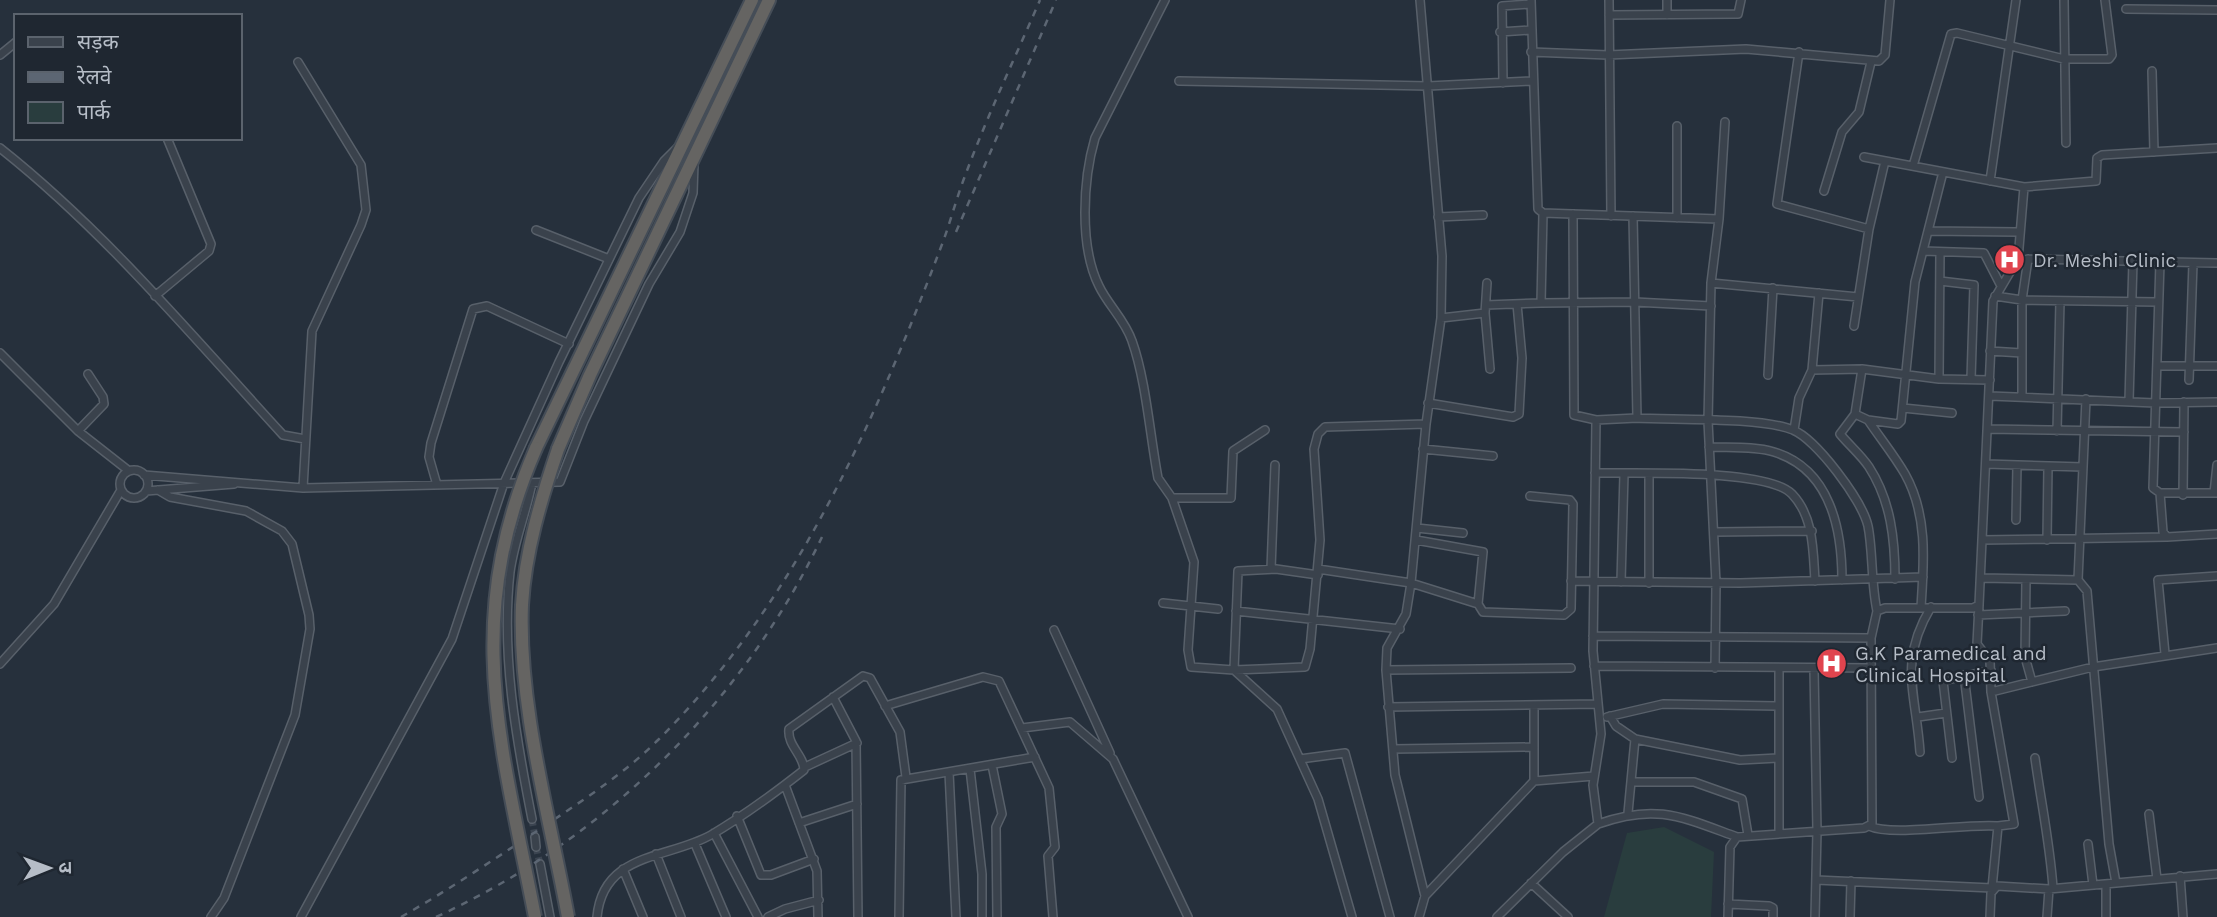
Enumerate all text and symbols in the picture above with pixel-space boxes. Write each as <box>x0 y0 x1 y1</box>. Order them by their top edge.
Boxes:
legend <box>14 14 242 140</box>
text: सड़क <box>77 29 119 54</box>
text: रेलवे <box>76 64 112 89</box>
text: पार्क <box>77 99 111 124</box>
hospital icon: Dr. Meshi Clinic <box>1993 243 2027 277</box>
place label: Dr. Meshi Clinic <box>2033 249 2176 272</box>
place label: G.K Paramedical and Clinical Hospital <box>1855 642 2047 687</box>
hospital icon: G.K Paramedical and Clinical Hospital <box>1815 647 1849 681</box>
north arrow <box>14 833 84 903</box>
text: उ <box>54 862 77 874</box>

